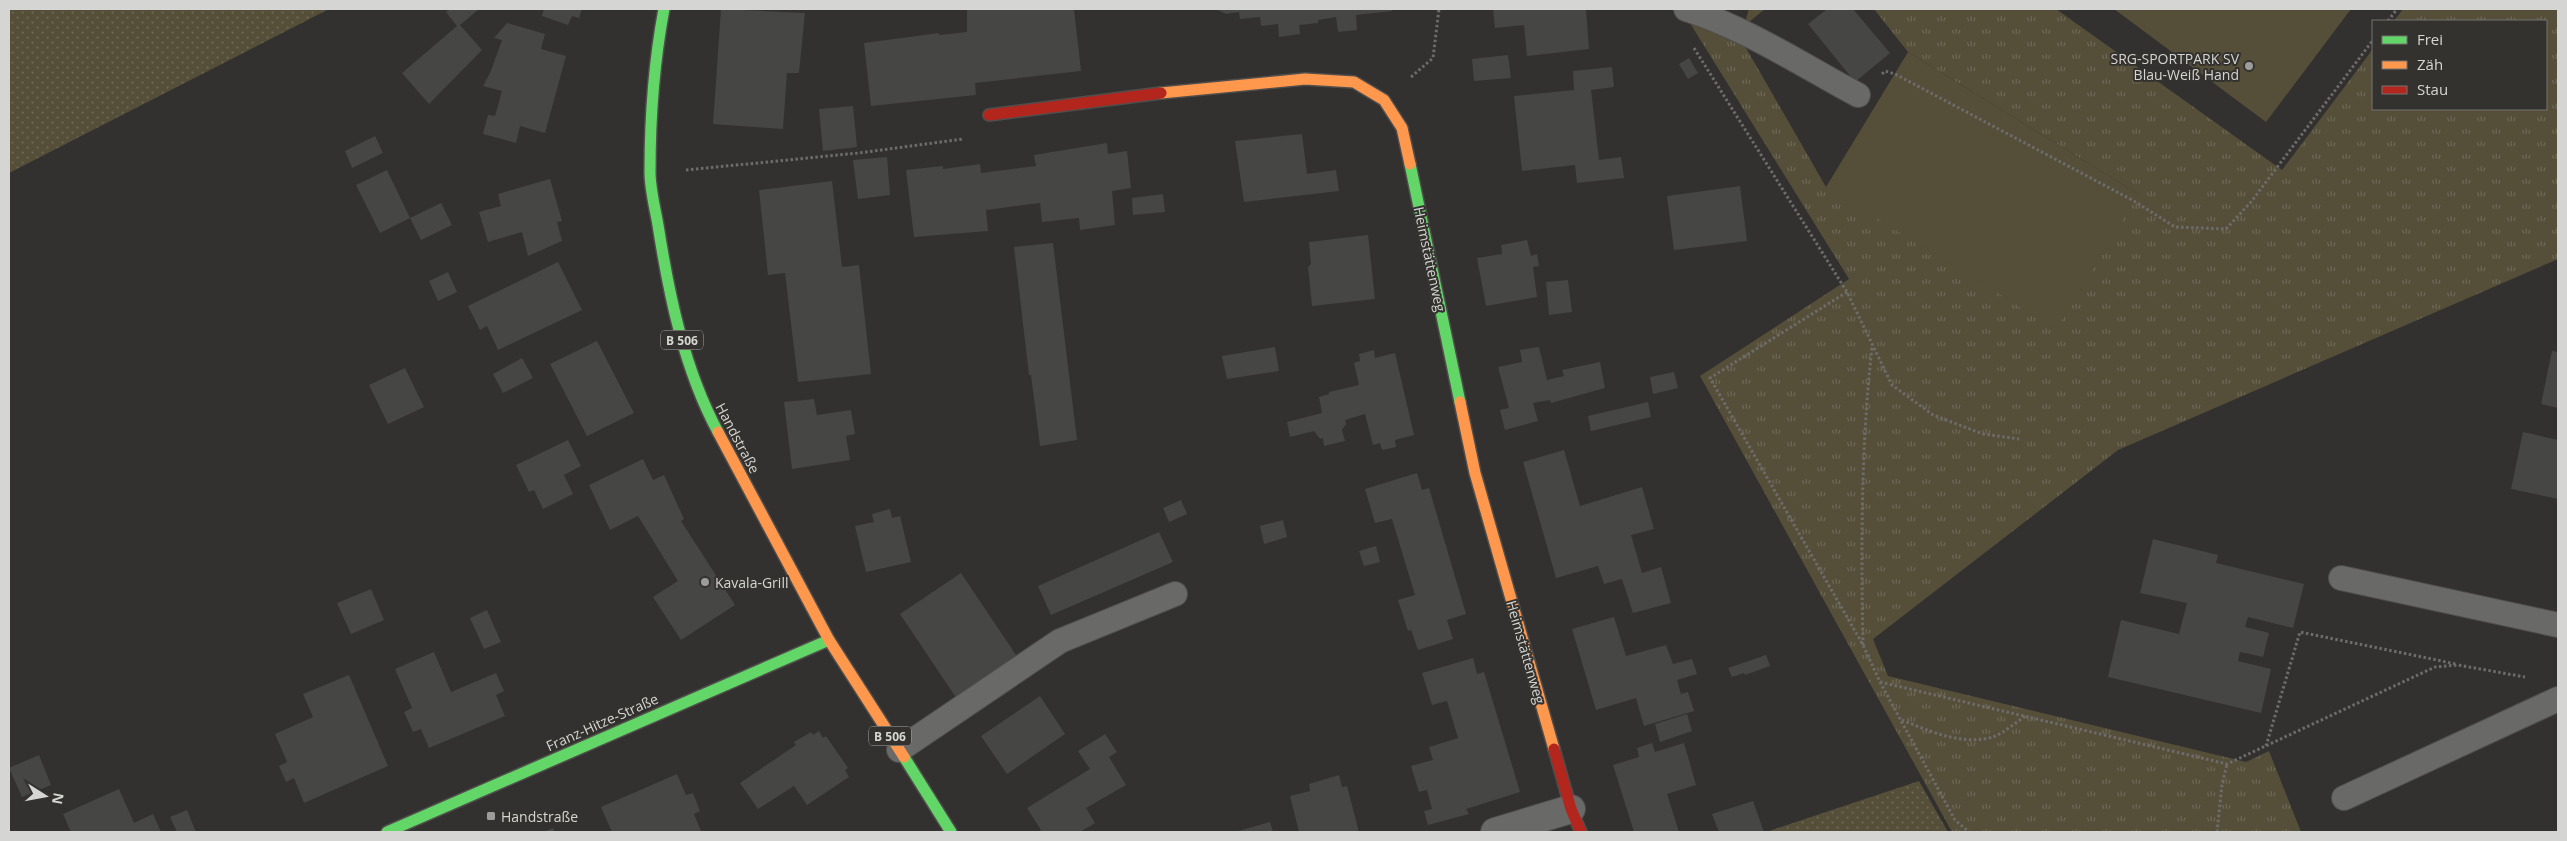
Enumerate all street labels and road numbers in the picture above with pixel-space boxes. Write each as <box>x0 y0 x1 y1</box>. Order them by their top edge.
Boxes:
street label: Heimstättenweg <box>1410 205 1450 314</box>
road number: B 506 <box>661 330 703 350</box>
street label: Handstraße <box>712 400 765 477</box>
street label: Heimstättenweg <box>1502 598 1550 706</box>
street label: Franz-Hitze-Straße <box>543 689 661 755</box>
road number: B 506 <box>869 726 911 746</box>

